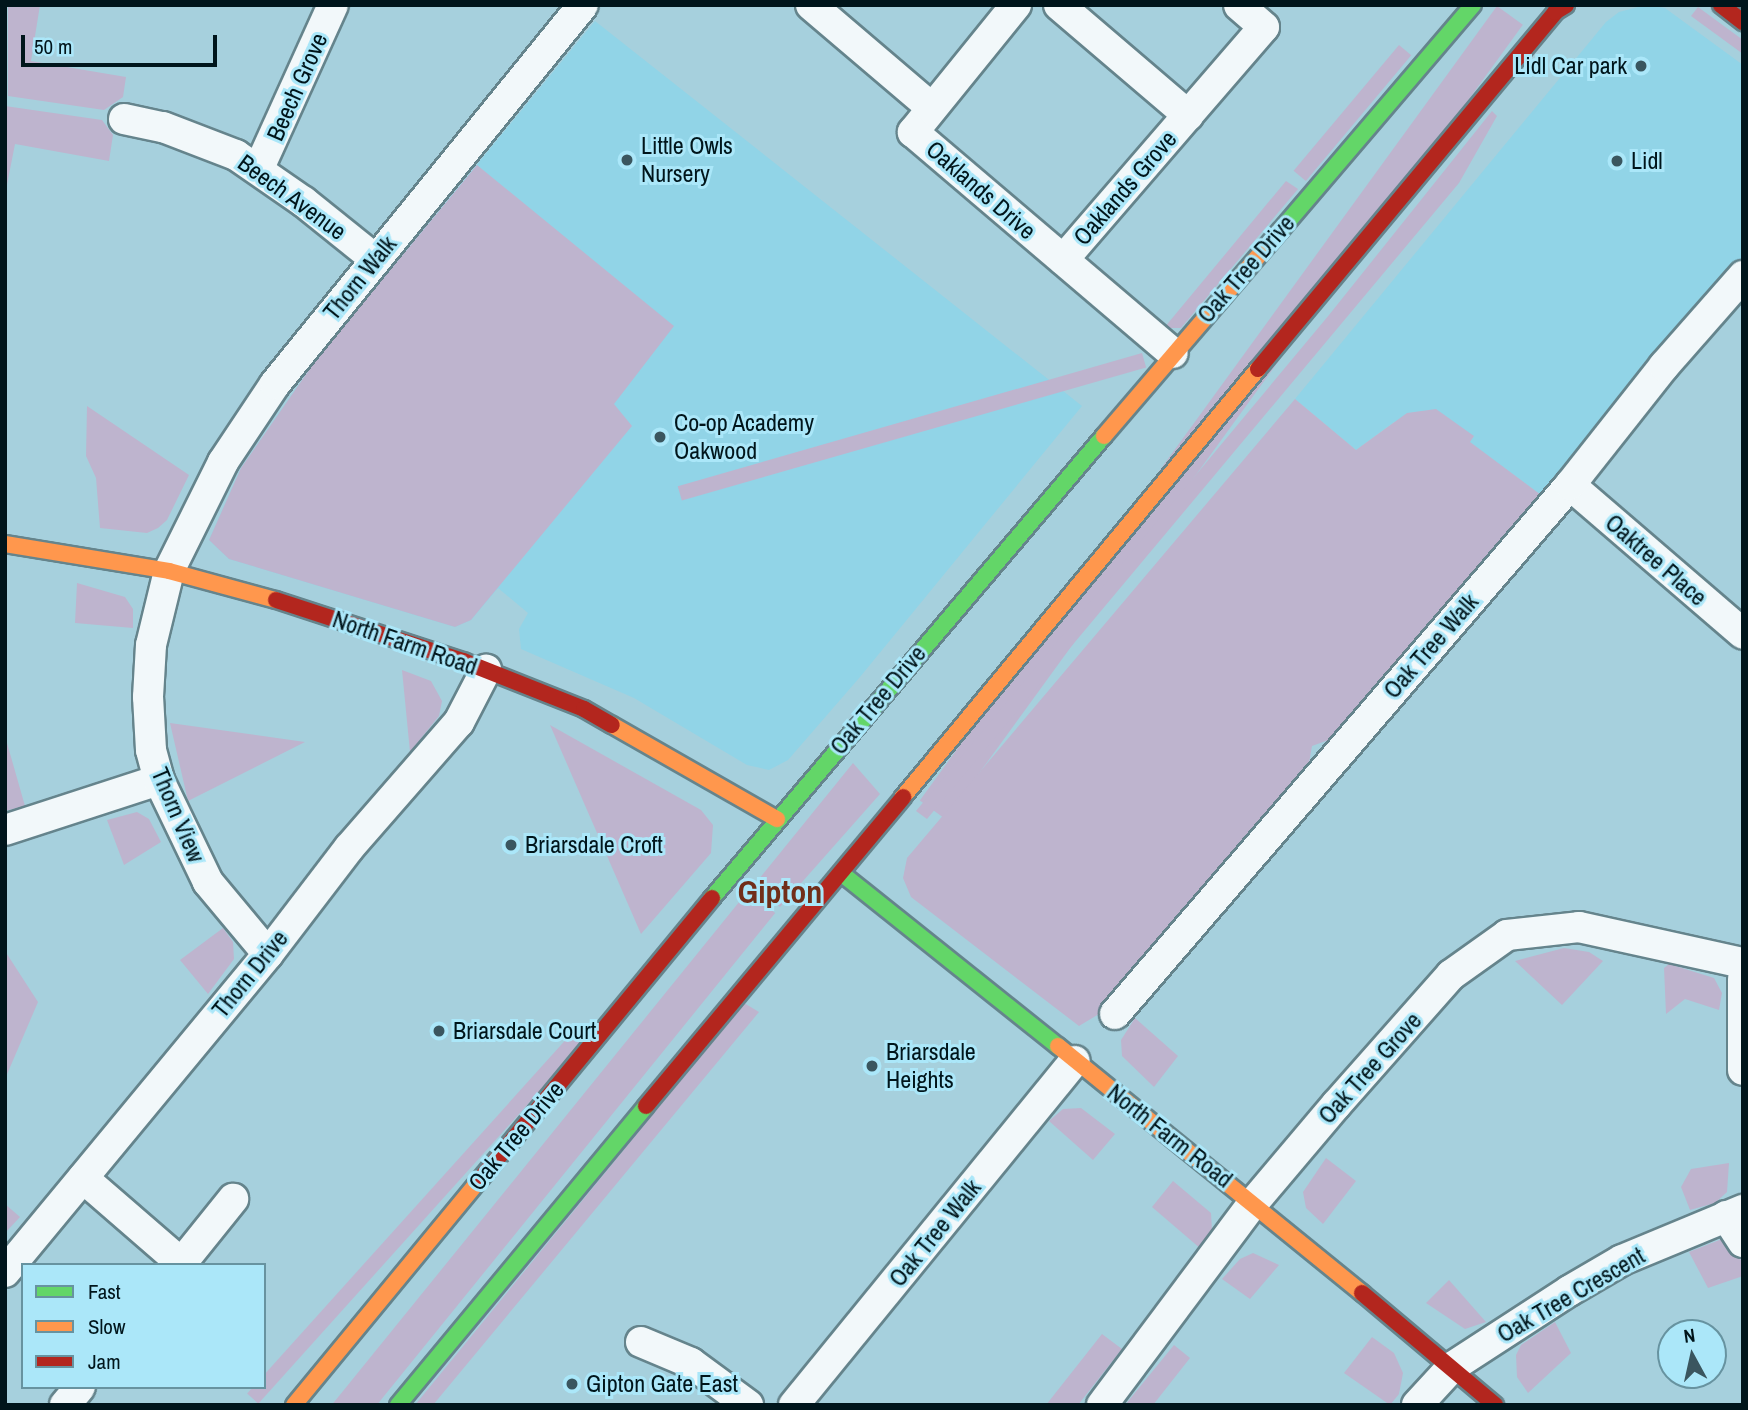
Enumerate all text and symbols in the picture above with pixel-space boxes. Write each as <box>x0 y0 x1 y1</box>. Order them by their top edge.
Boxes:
scale bar <box>24 21 220 65</box>
street label: Beech Grove <box>260 29 334 145</box>
text: 50 m <box>34 32 72 61</box>
place label: Lidl Car park <box>1514 52 1627 80</box>
marker: Lidl Car park <box>1633 58 1649 74</box>
street label: Oaklands Grove <box>1067 125 1183 251</box>
place label: Little Owls Nursery <box>641 132 733 188</box>
street label: Oaklands Drive <box>920 135 1042 245</box>
place label: Lidl <box>1631 147 1663 175</box>
street label: Beech Avenue <box>232 148 352 246</box>
marker: Little Owls Nursery <box>619 152 635 168</box>
marker: Lidl <box>1609 153 1625 169</box>
street label: Oak Tree Drive <box>1191 209 1301 329</box>
street label: Thorn Walk <box>317 230 403 326</box>
place label: Co-op Academy Oakwood <box>674 409 815 465</box>
marker: Co-op Academy Oakwood <box>652 429 668 445</box>
street label: Oaktree Place <box>1599 508 1713 612</box>
street label: Oak Tree Walk <box>1378 588 1484 704</box>
street label: North Farm Road <box>329 605 481 681</box>
street label: Oak Tree Drive <box>824 639 932 761</box>
street label: Thorn View <box>145 763 211 867</box>
place label: Briarsdale Croft <box>525 831 663 859</box>
marker: Briarsdale Croft <box>503 837 519 853</box>
district label: Gipton <box>738 873 822 911</box>
street label: Thorn Drive <box>206 925 294 1023</box>
street label: Oak Tree Grove <box>1312 1006 1428 1130</box>
place label: Briarsdale Court <box>453 1017 596 1045</box>
marker: Briarsdale Court <box>431 1023 447 1039</box>
place label: Briarsdale Heights <box>886 1038 976 1094</box>
marker: Briarsdale Heights <box>864 1058 880 1074</box>
street label: Oak Tree Drive <box>462 1075 570 1197</box>
street label: North Farm Road <box>1102 1078 1238 1194</box>
street label: Oak Tree Walk <box>883 1174 987 1292</box>
street label: Oak Tree Crescent <box>1492 1241 1650 1349</box>
legend <box>21 1263 266 1389</box>
text: Fast <box>88 1277 121 1306</box>
text: Slow <box>88 1312 125 1341</box>
north arrow <box>1657 1319 1727 1389</box>
text: N <box>1682 1322 1697 1349</box>
text: Jam <box>88 1347 121 1376</box>
place label: Gipton Gate East <box>586 1370 738 1398</box>
marker: Gipton Gate East <box>564 1376 580 1392</box>

